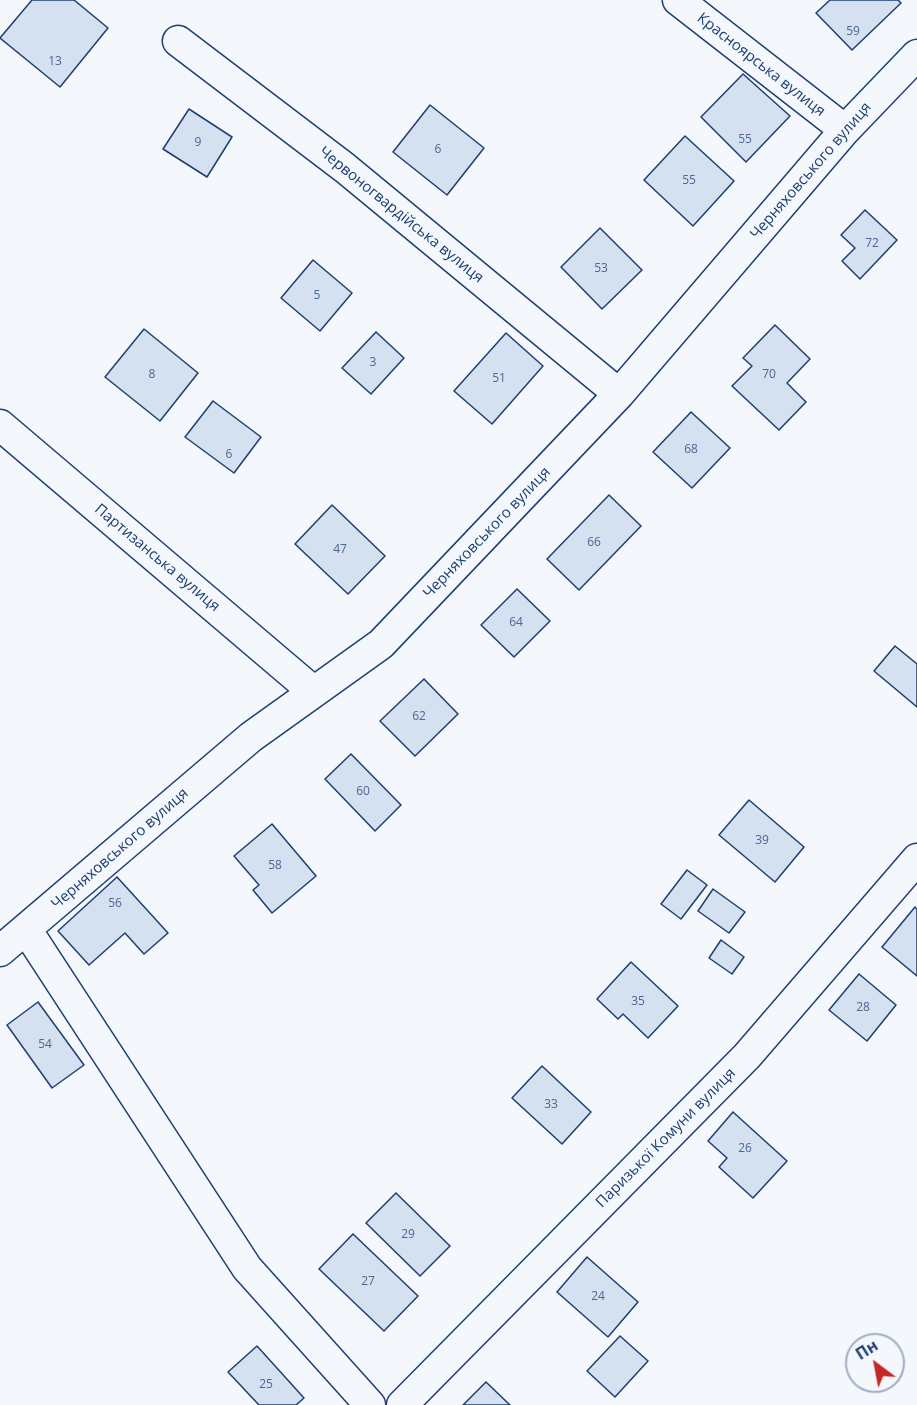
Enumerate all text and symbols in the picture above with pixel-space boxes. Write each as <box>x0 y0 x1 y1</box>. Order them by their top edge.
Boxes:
street label: Красноярська вулиця <box>693 9 829 121</box>
house number: 59 <box>846 25 860 39</box>
house number: 13 <box>48 55 62 69</box>
street label: Черняховського вулиця <box>747 99 875 243</box>
house number: 55 <box>738 133 752 147</box>
house number: 9 <box>195 136 201 150</box>
street label: Червоногвардійська вулиця <box>315 143 487 287</box>
house number: 6 <box>435 143 441 157</box>
house number: 55 <box>682 174 696 188</box>
house number: 72 <box>865 237 879 251</box>
house number: 53 <box>594 262 608 276</box>
house number: 5 <box>314 289 320 303</box>
house number: 3 <box>370 356 376 370</box>
house number: 8 <box>149 368 155 382</box>
house number: 70 <box>762 368 776 382</box>
house number: 51 <box>492 372 506 386</box>
house number: 68 <box>684 443 698 457</box>
house number: 6 <box>226 448 232 462</box>
street label: Черняховського вулиця <box>420 464 554 602</box>
street label: Партизанська вулиця <box>91 500 223 616</box>
house number: 66 <box>587 536 601 550</box>
house number: 47 <box>333 543 347 557</box>
house number: 64 <box>509 616 523 630</box>
house number: 62 <box>412 710 426 724</box>
street label: Черняховського вулиця <box>48 785 192 913</box>
house number: 60 <box>356 785 370 799</box>
house number: 39 <box>755 834 769 848</box>
house number: 58 <box>268 859 282 873</box>
house number: 56 <box>108 897 122 911</box>
house number: 35 <box>631 995 645 1009</box>
house number: 28 <box>856 1001 870 1015</box>
house number: 54 <box>38 1038 52 1052</box>
street label: Паризької Комуни вулиця <box>592 1064 740 1212</box>
house number: 33 <box>544 1098 558 1112</box>
house number: 26 <box>738 1142 752 1156</box>
house number: 29 <box>401 1228 415 1242</box>
house number: 27 <box>361 1275 375 1289</box>
house number: 24 <box>591 1290 605 1304</box>
north arrow <box>845 1333 905 1393</box>
text: Пн <box>851 1334 882 1365</box>
house number: 25 <box>259 1378 273 1392</box>

